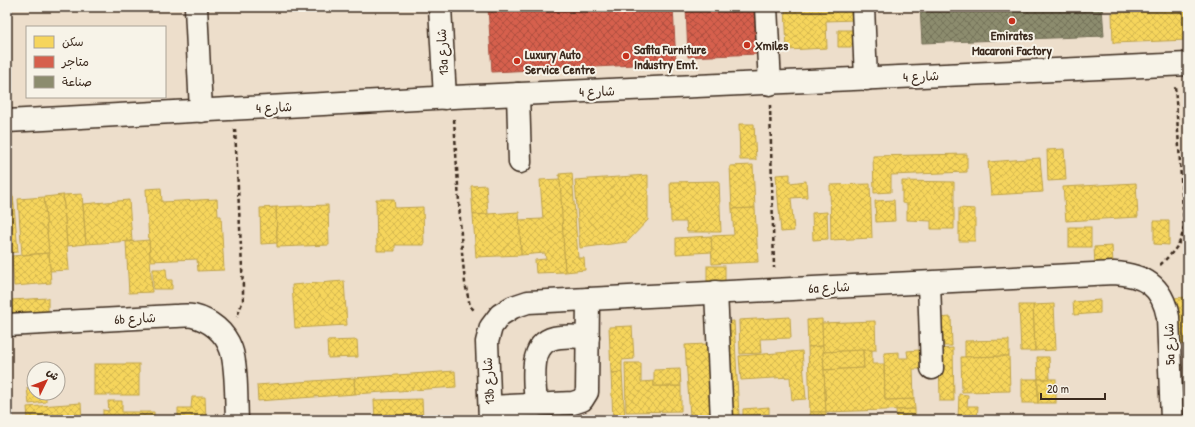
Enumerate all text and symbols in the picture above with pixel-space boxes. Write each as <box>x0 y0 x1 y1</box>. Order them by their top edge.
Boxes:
marker: Emirates Macaroni Factory <box>1007 16 1017 26</box>
legend <box>26 26 166 98</box>
place label: Emirates Macaroni Factory <box>972 26 1053 60</box>
street label: 13a شارع <box>432 28 453 76</box>
text: سكن <box>62 33 84 50</box>
place label: Xmiles <box>755 36 788 54</box>
place label: Safita Furniture Industry Emt. <box>634 40 707 74</box>
marker: Xmiles <box>742 40 752 50</box>
place label: Luxury Auto Service Centre <box>525 45 596 78</box>
marker: Safita Furniture Industry Emt. <box>621 51 631 61</box>
text: متاجر <box>61 53 89 70</box>
marker: Luxury Auto Service Centre <box>512 56 522 66</box>
street label: شارع 4 <box>903 66 939 87</box>
text: صناعة <box>62 73 92 90</box>
street label: شارع 4 <box>579 81 615 102</box>
street label: شارع 4 <box>256 97 292 118</box>
street label: 6a شارع <box>808 277 850 298</box>
street label: 6b شارع <box>114 308 156 329</box>
street label: 5a شارع <box>1159 323 1180 365</box>
street label: 13b شارع <box>478 357 499 405</box>
north arrow <box>26 361 66 401</box>
text: ش <box>44 365 63 383</box>
scale bar <box>1041 375 1105 401</box>
text: 20 m <box>1047 380 1069 397</box>

